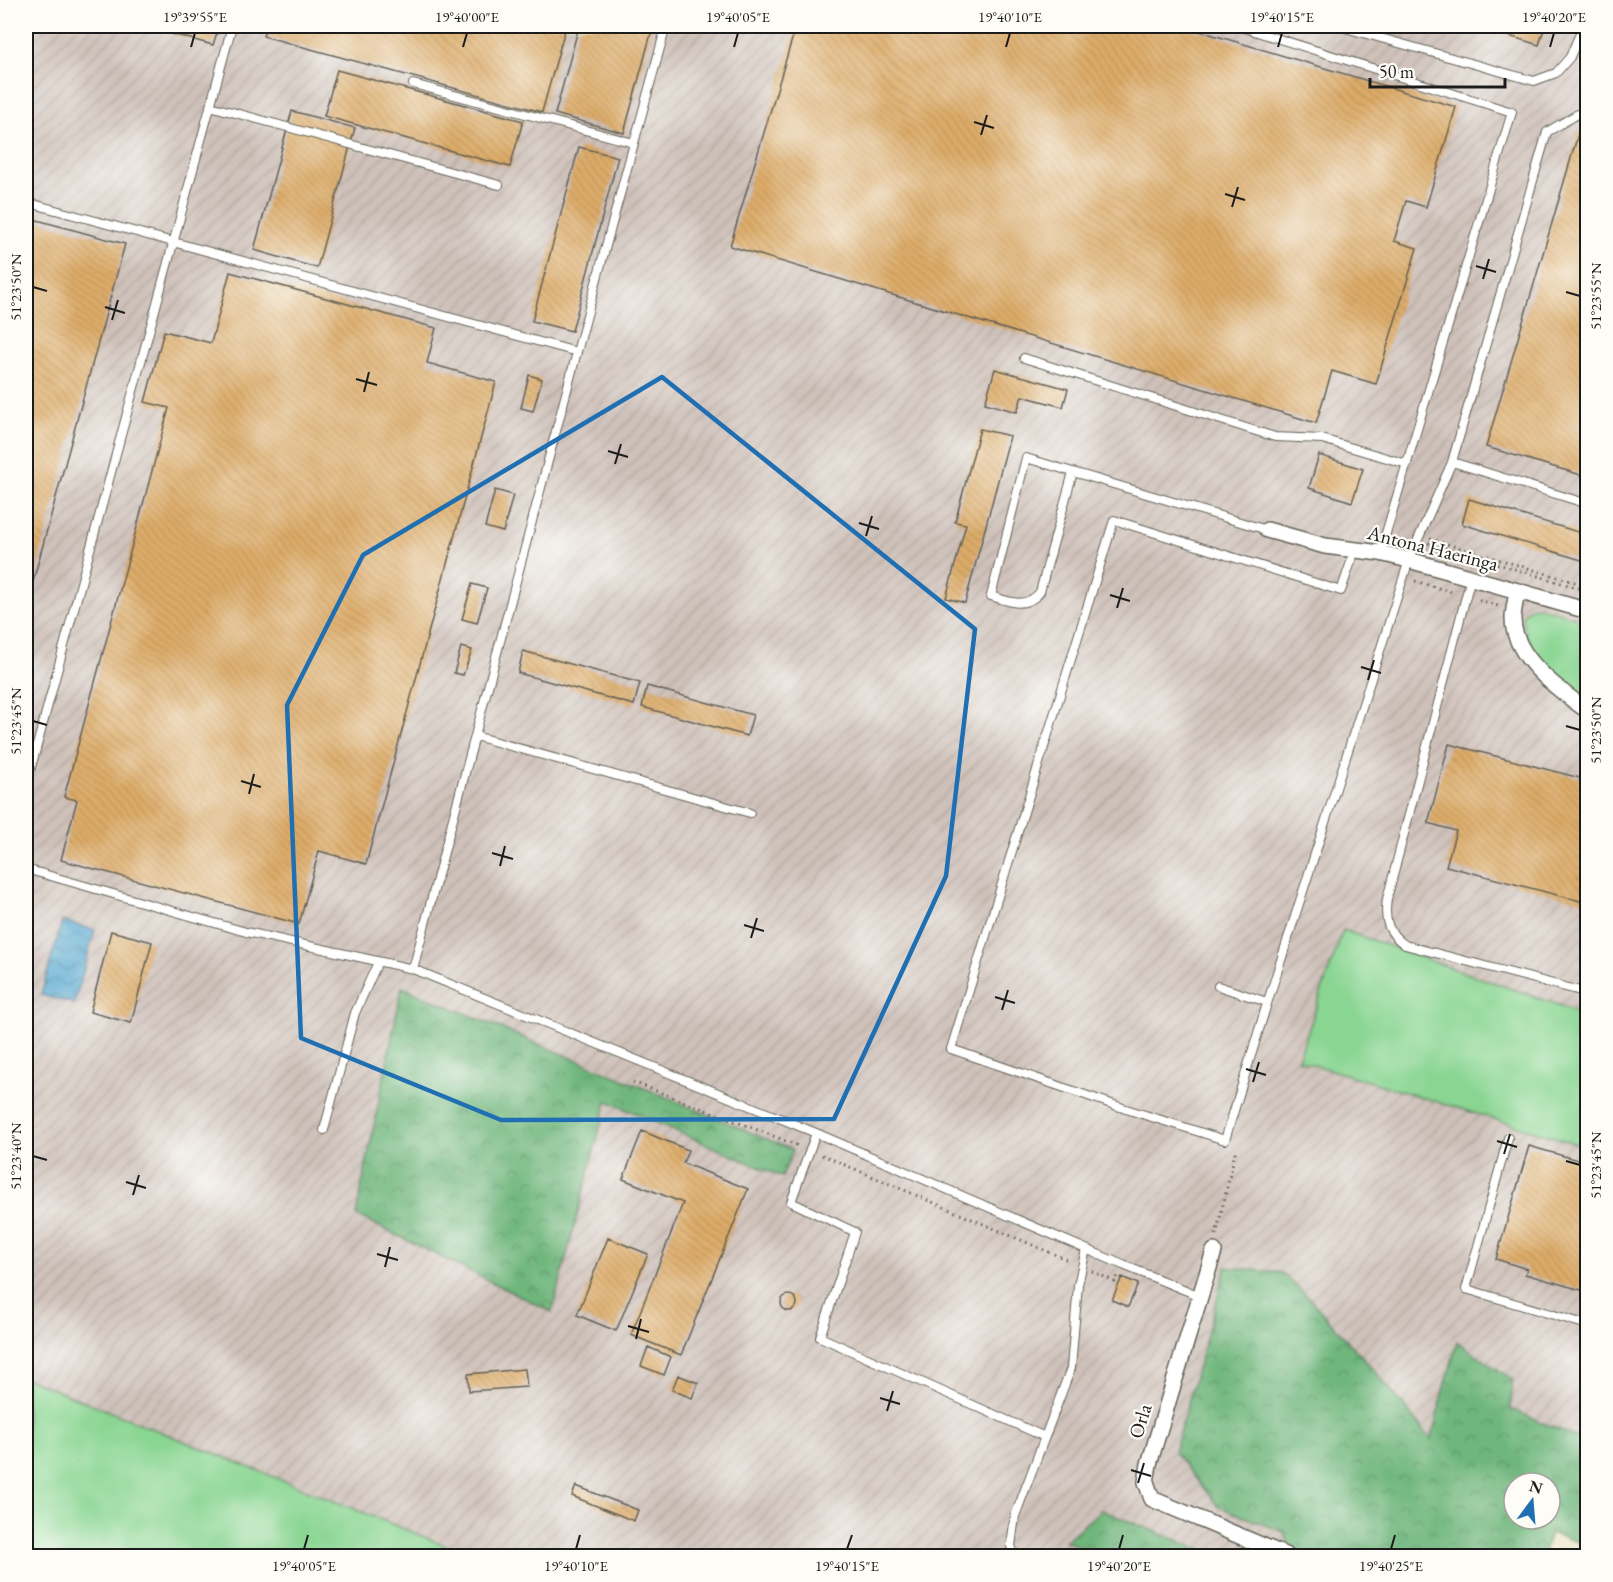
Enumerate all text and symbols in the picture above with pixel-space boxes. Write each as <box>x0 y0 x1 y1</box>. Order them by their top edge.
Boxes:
text: 19°39'55"E <box>163 7 228 26</box>
text: 19°40'00"E <box>435 7 500 26</box>
text: 19°40'05"E <box>706 7 771 26</box>
text: 19°40'10"E <box>978 7 1043 26</box>
text: 19°40'15"E <box>1250 7 1315 26</box>
text: 19°40'20"E <box>1522 7 1587 26</box>
scale bar <box>1370 51 1505 89</box>
text: 50 m <box>1379 60 1414 83</box>
text: 51°23'50"N <box>6 253 25 321</box>
text: 51°23'55"N <box>1586 262 1605 330</box>
street label: Antona Haeringa <box>1364 519 1501 577</box>
text: 51°23'45"N <box>6 687 25 755</box>
text: 51°23'50"N <box>1586 696 1605 764</box>
text: 51°23'40"N <box>6 1122 25 1190</box>
text: 51°23'45"N <box>1586 1131 1605 1199</box>
street label: Orla <box>1122 1401 1158 1441</box>
north arrow <box>1502 1471 1562 1531</box>
text: N <box>1527 1475 1545 1499</box>
text: 19°40'05"E <box>272 1556 337 1575</box>
text: 19°40'10"E <box>544 1556 609 1575</box>
text: 19°40'15"E <box>815 1556 880 1575</box>
text: 19°40'20"E <box>1087 1556 1152 1575</box>
text: 19°40'25"E <box>1359 1556 1424 1575</box>

